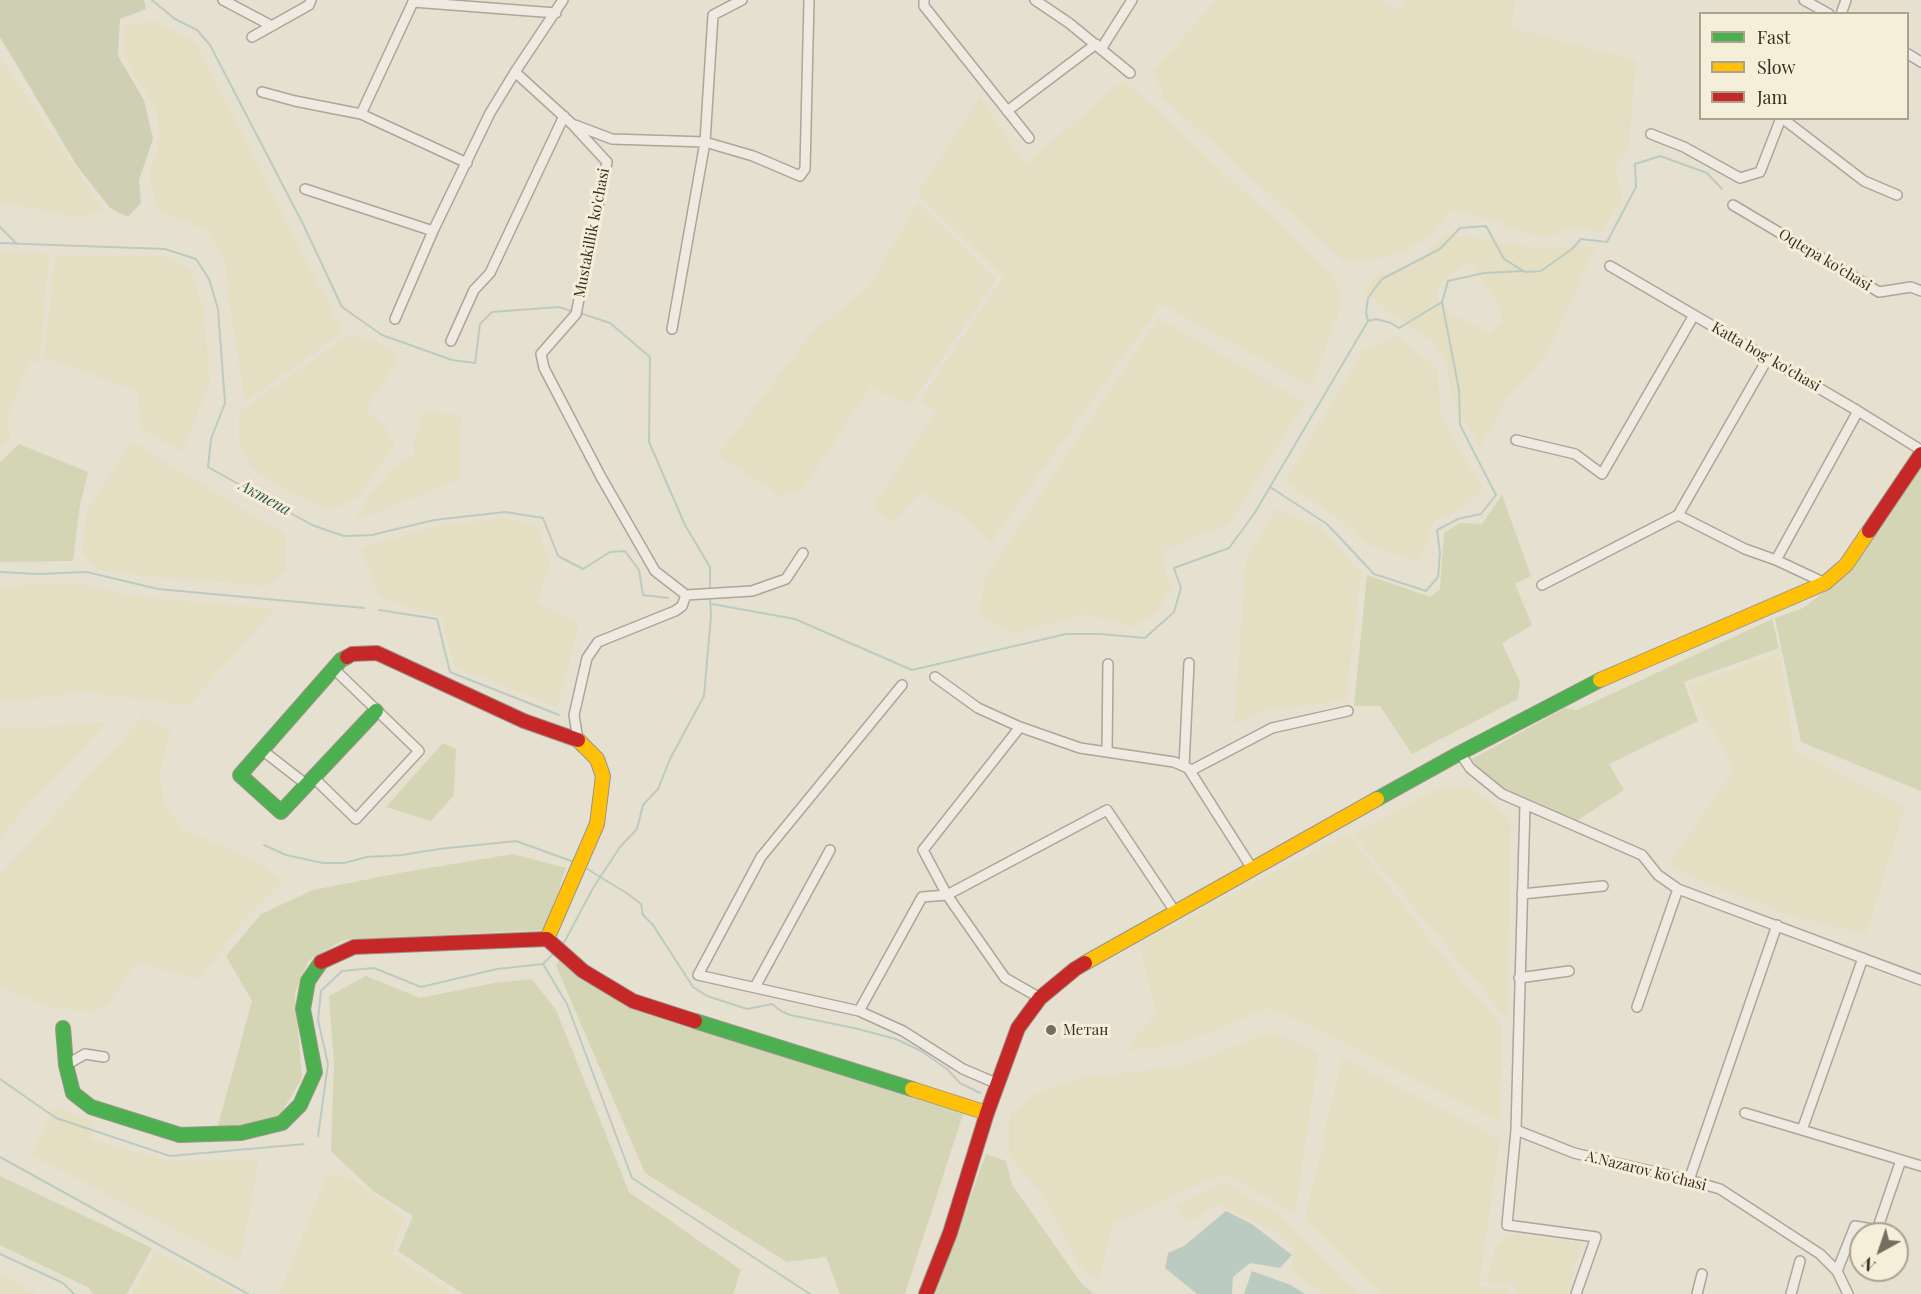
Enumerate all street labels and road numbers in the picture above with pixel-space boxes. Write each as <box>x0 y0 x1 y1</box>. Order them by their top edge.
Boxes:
street label: Mustakillik ko'chasi <box>571 167 613 299</box>
street label: Oqtepa ko'chasi <box>1775 225 1875 295</box>
street label: Katta bog' ko'chasi <box>1708 319 1824 395</box>
street label: A.Nazarov ko'chasi <box>1584 1147 1708 1195</box>

